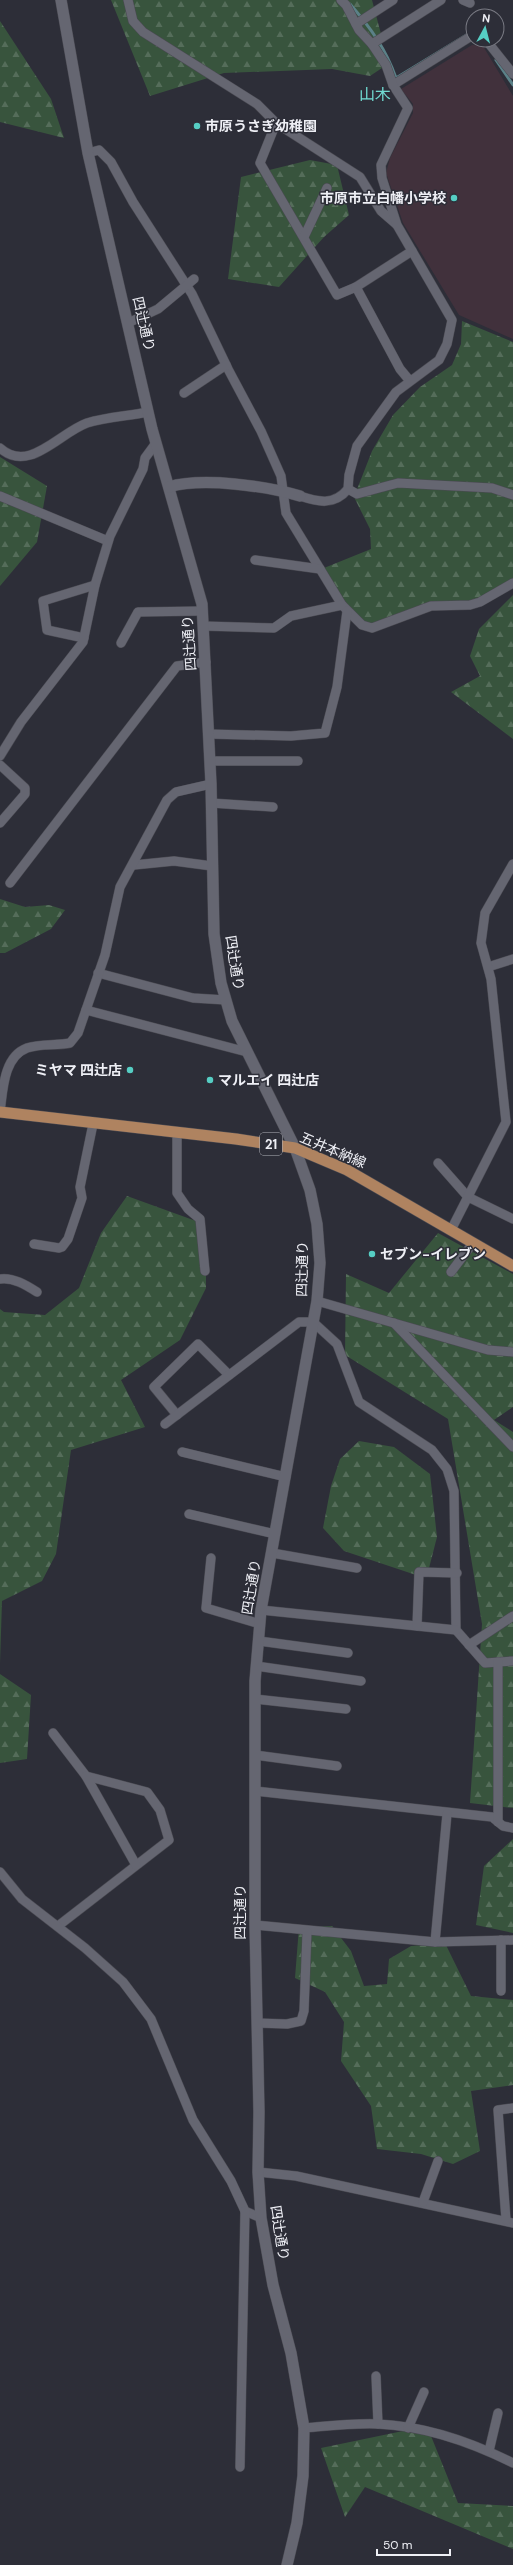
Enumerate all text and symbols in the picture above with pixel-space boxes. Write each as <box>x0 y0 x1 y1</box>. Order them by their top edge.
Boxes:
north arrow <box>465 8 505 48</box>
text: N <box>481 11 491 26</box>
district label: 山木 <box>359 84 391 105</box>
place label: 市原うさぎ幼稚園 <box>205 117 317 135</box>
marker: 市原うさぎ幼稚園 <box>192 121 202 131</box>
place label: 市原市立白幡小学校 <box>320 189 446 207</box>
marker: 市原市立白幡小学校 <box>449 193 459 203</box>
street label: 四辻通り <box>129 295 159 353</box>
street label: 四辻通り <box>178 614 200 672</box>
street label: 四辻通り <box>222 934 248 992</box>
place label: ミヤマ 四辻店 <box>35 1061 122 1079</box>
marker: ミヤマ 四辻店 <box>125 1065 135 1075</box>
place label: マルエイ 四辻店 <box>218 1071 319 1089</box>
marker: マルエイ 四辻店 <box>205 1075 215 1085</box>
street label: 五井本納線 <box>297 1128 369 1172</box>
road number: 21 <box>260 1133 282 1155</box>
street label: 四辻通り <box>293 1241 311 1297</box>
place label: セブン-イレブン <box>380 1245 486 1263</box>
marker: セブン-イレブン <box>367 1249 377 1259</box>
street label: 四辻通り <box>238 1558 264 1616</box>
street label: 四辻通り <box>231 1884 249 1940</box>
street label: 四辻通り <box>267 2204 293 2262</box>
scale bar <box>377 2531 450 2557</box>
text: 50 m <box>383 2537 412 2553</box>

